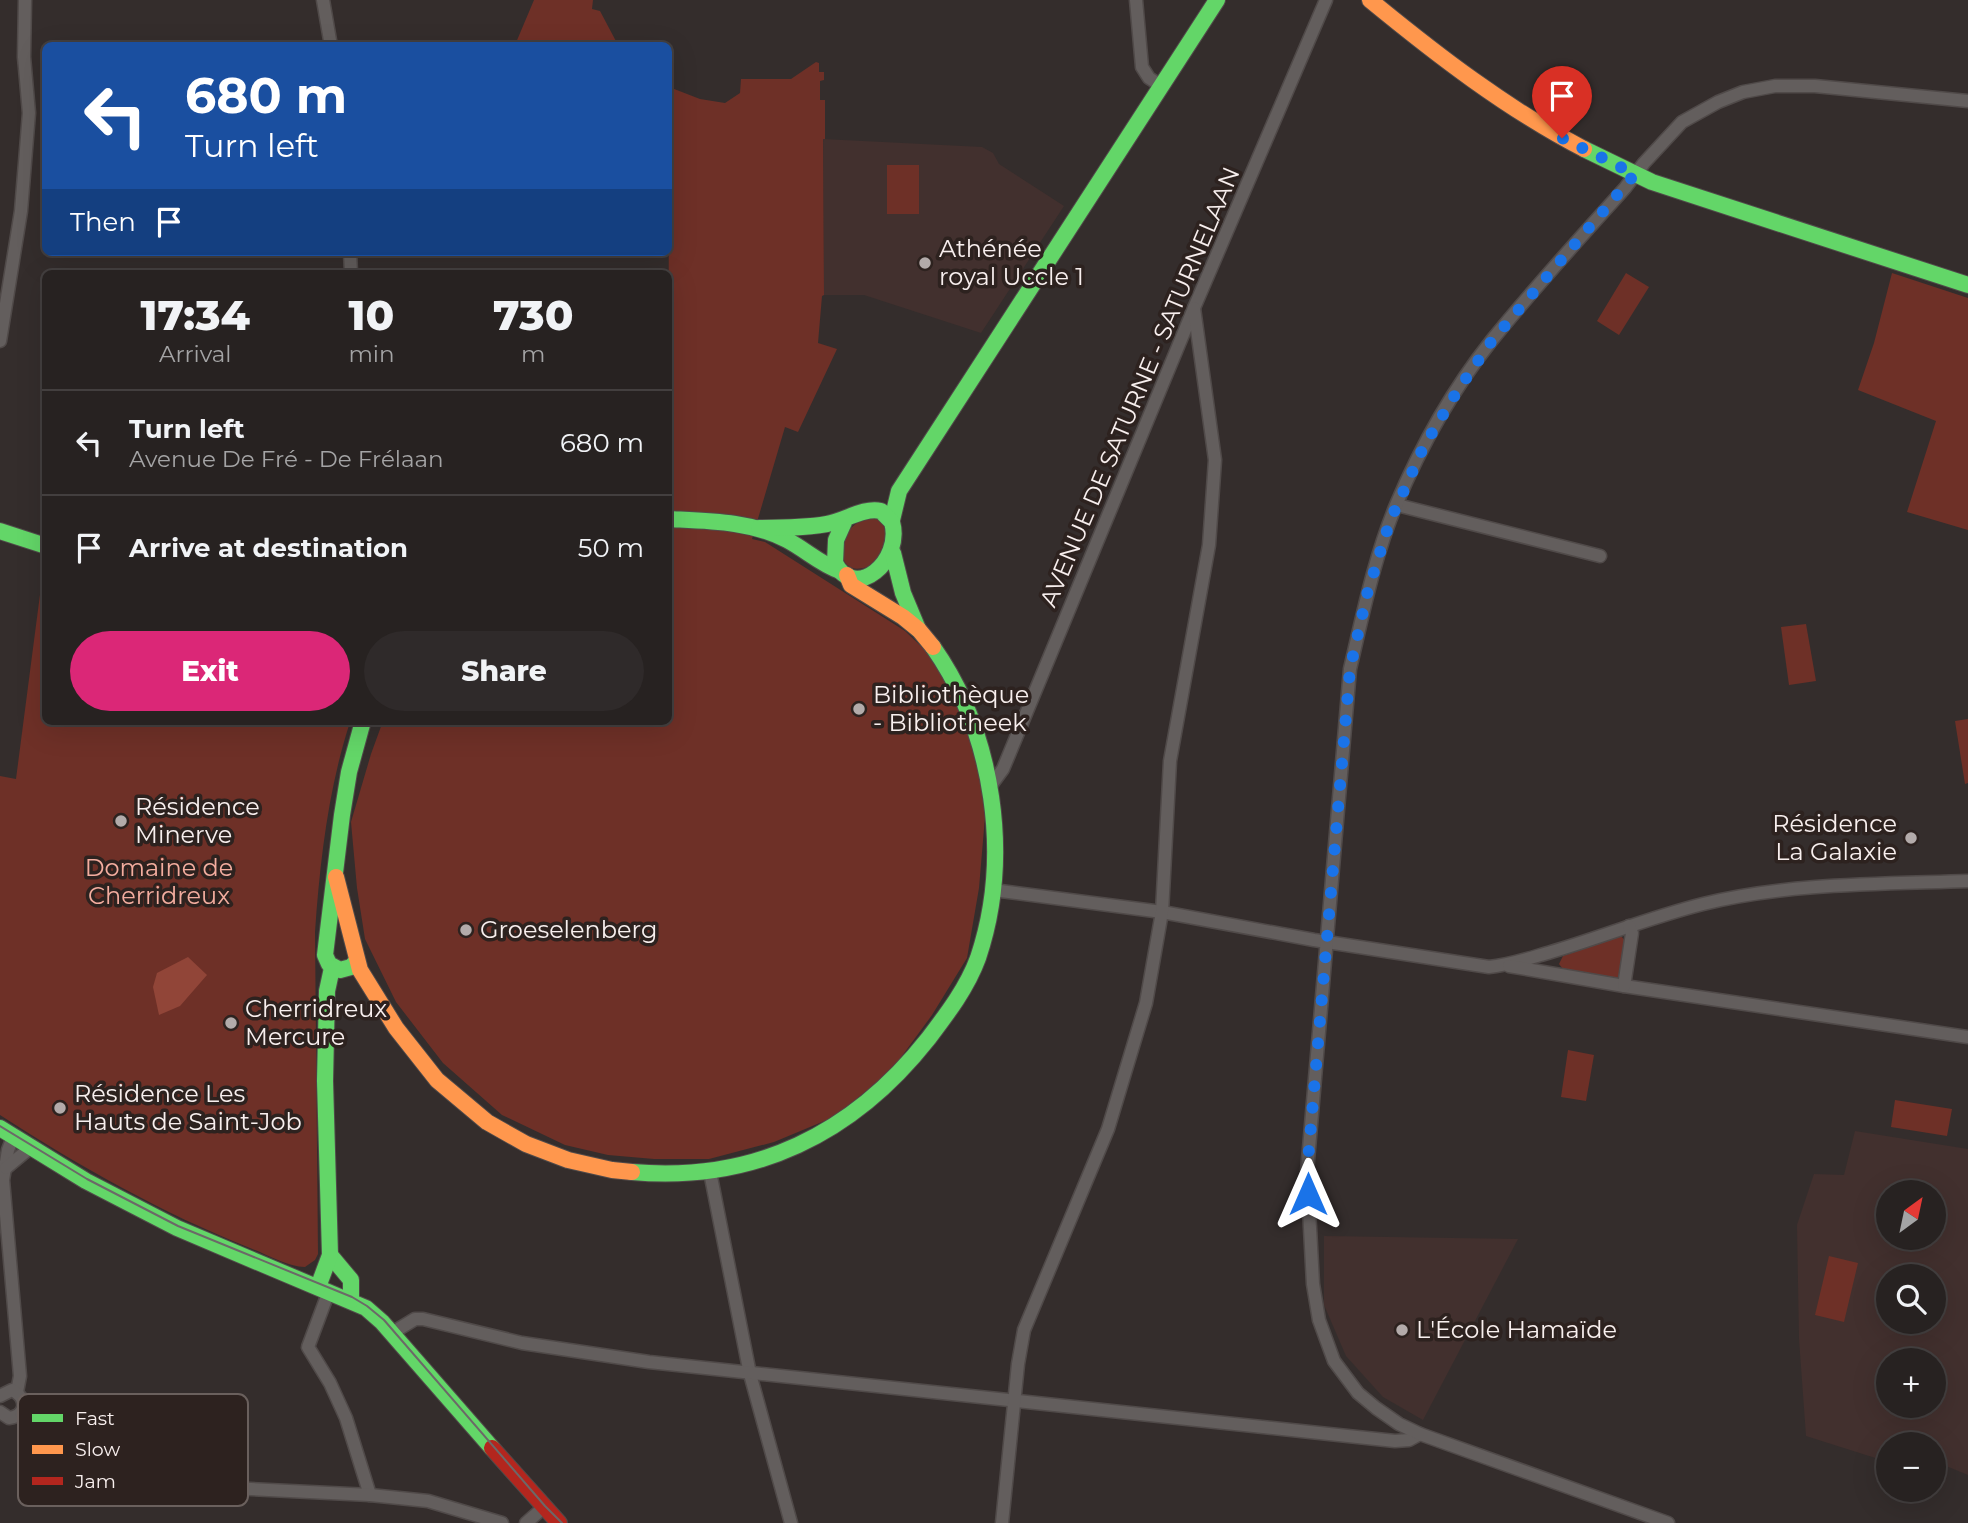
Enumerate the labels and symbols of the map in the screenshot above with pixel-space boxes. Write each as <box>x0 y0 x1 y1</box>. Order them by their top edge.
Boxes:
pin <box>1532 66 1592 138</box>
street label: AVENUE DE SATURNE - SATURNELAAN <box>1033 163 1246 611</box>
place label: Athénée royal Uccle 1 <box>939 234 1084 291</box>
marker: Athénée royal Uccle 1 <box>917 255 933 271</box>
place label: Bibliothèque - Bibliotheek <box>873 680 1029 737</box>
marker: Bibliothèque - Bibliotheek <box>851 701 867 717</box>
place label: Résidence Minerve <box>135 792 260 849</box>
place label: Résidence La Galaxie <box>1772 809 1897 866</box>
marker: Résidence Minerve <box>113 813 129 829</box>
marker: Résidence La Galaxie <box>1903 830 1919 846</box>
park label: Domaine de Cherridreux <box>85 853 233 910</box>
place label: Groeselenberg <box>480 915 657 944</box>
marker: Groeselenberg <box>458 922 474 938</box>
place label: Cherridreux Mercure <box>245 994 387 1051</box>
marker: Cherridreux Mercure <box>223 1015 239 1031</box>
place label: Résidence Les Hauts de Saint-Job <box>74 1079 302 1136</box>
marker: Résidence Les Hauts de Saint-Job <box>52 1100 68 1116</box>
position arrow <box>1271 1157 1345 1231</box>
north arrow <box>1876 1180 1946 1250</box>
place label: L'École Hamaïde <box>1416 1315 1617 1344</box>
marker: L'École Hamaïde <box>1394 1322 1410 1338</box>
legend <box>18 1394 248 1506</box>
text: Fast <box>75 1407 115 1430</box>
text: Slow <box>75 1438 120 1461</box>
text: Jam <box>74 1470 116 1493</box>

